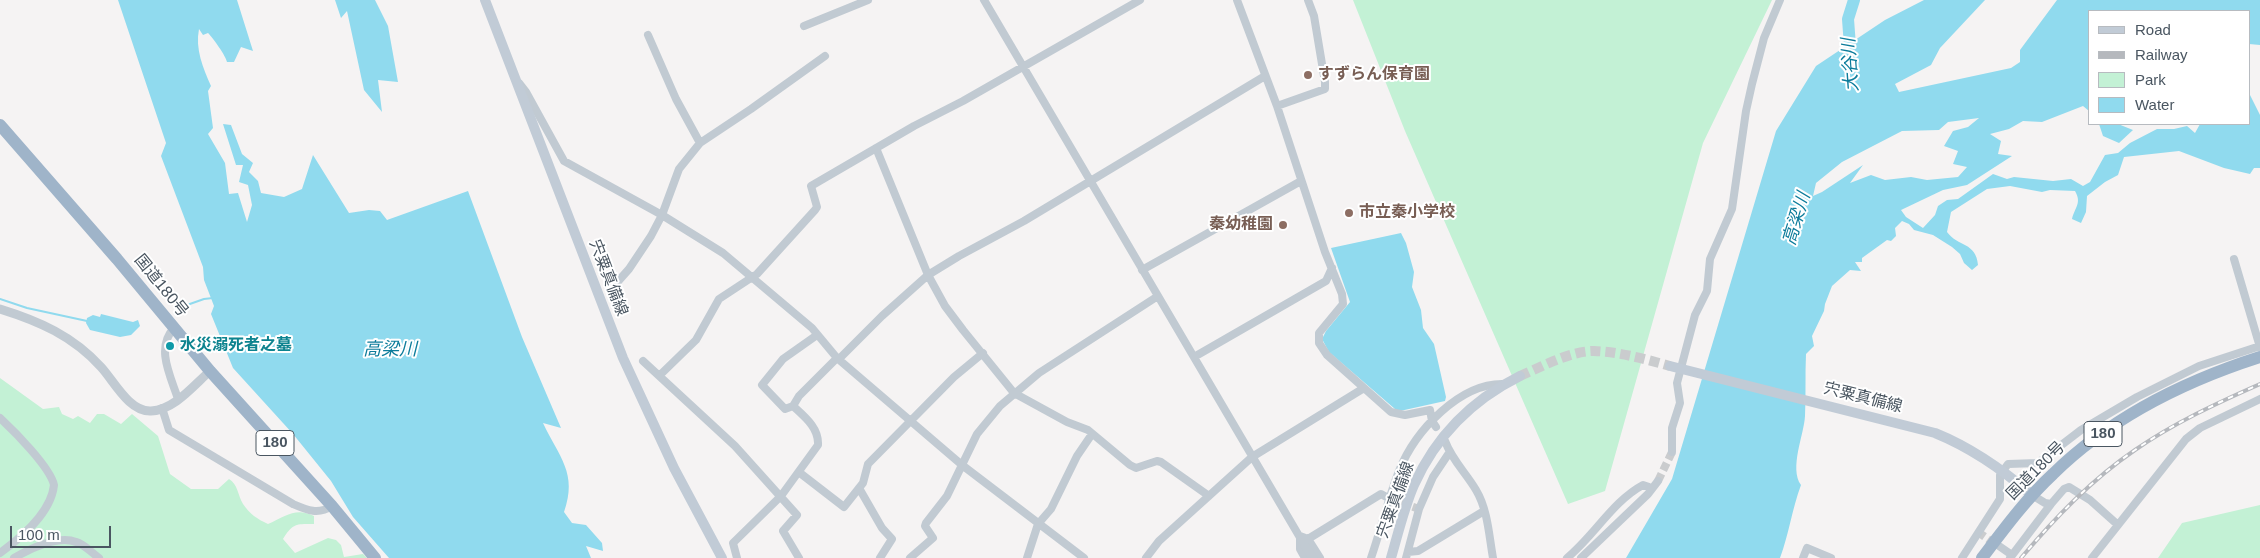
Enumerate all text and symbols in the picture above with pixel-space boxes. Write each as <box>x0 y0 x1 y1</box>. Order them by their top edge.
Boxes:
legend <box>2088 10 2250 125</box>
text: Road <box>2135 21 2171 38</box>
water label: 大谷川 <box>1838 37 1864 93</box>
text: Railway <box>2135 46 2188 63</box>
place label: すずらん保育園 <box>1318 65 1430 85</box>
marker: すずらん保育園 <box>1302 69 1314 81</box>
text: Park <box>2135 71 2166 88</box>
text: Water <box>2135 96 2174 113</box>
water label: 高梁川 <box>1779 190 1815 248</box>
place label: 市立秦小学校 <box>1359 203 1455 223</box>
marker: 市立秦小学校 <box>1343 207 1355 219</box>
place label: 秦幼稚園 <box>1209 215 1273 235</box>
marker: 秦幼稚園 <box>1277 219 1289 231</box>
street label: 宍粟真備線 <box>585 237 631 319</box>
street label: 国道180号 <box>130 251 192 321</box>
place label: 水災溺死者之墓 <box>180 336 292 356</box>
water label: 高梁川 <box>363 339 417 361</box>
marker: 水災溺死者之墓 <box>164 340 176 352</box>
street label: 宍粟真備線 <box>1822 379 1904 417</box>
road number: 180 <box>2084 422 2122 446</box>
road number: 180 <box>256 430 294 456</box>
street label: 国道180号 <box>2003 438 2069 504</box>
street label: 宍粟真備線 <box>1373 459 1419 541</box>
scale bar <box>12 516 114 548</box>
text: 100 m <box>18 526 60 543</box>

